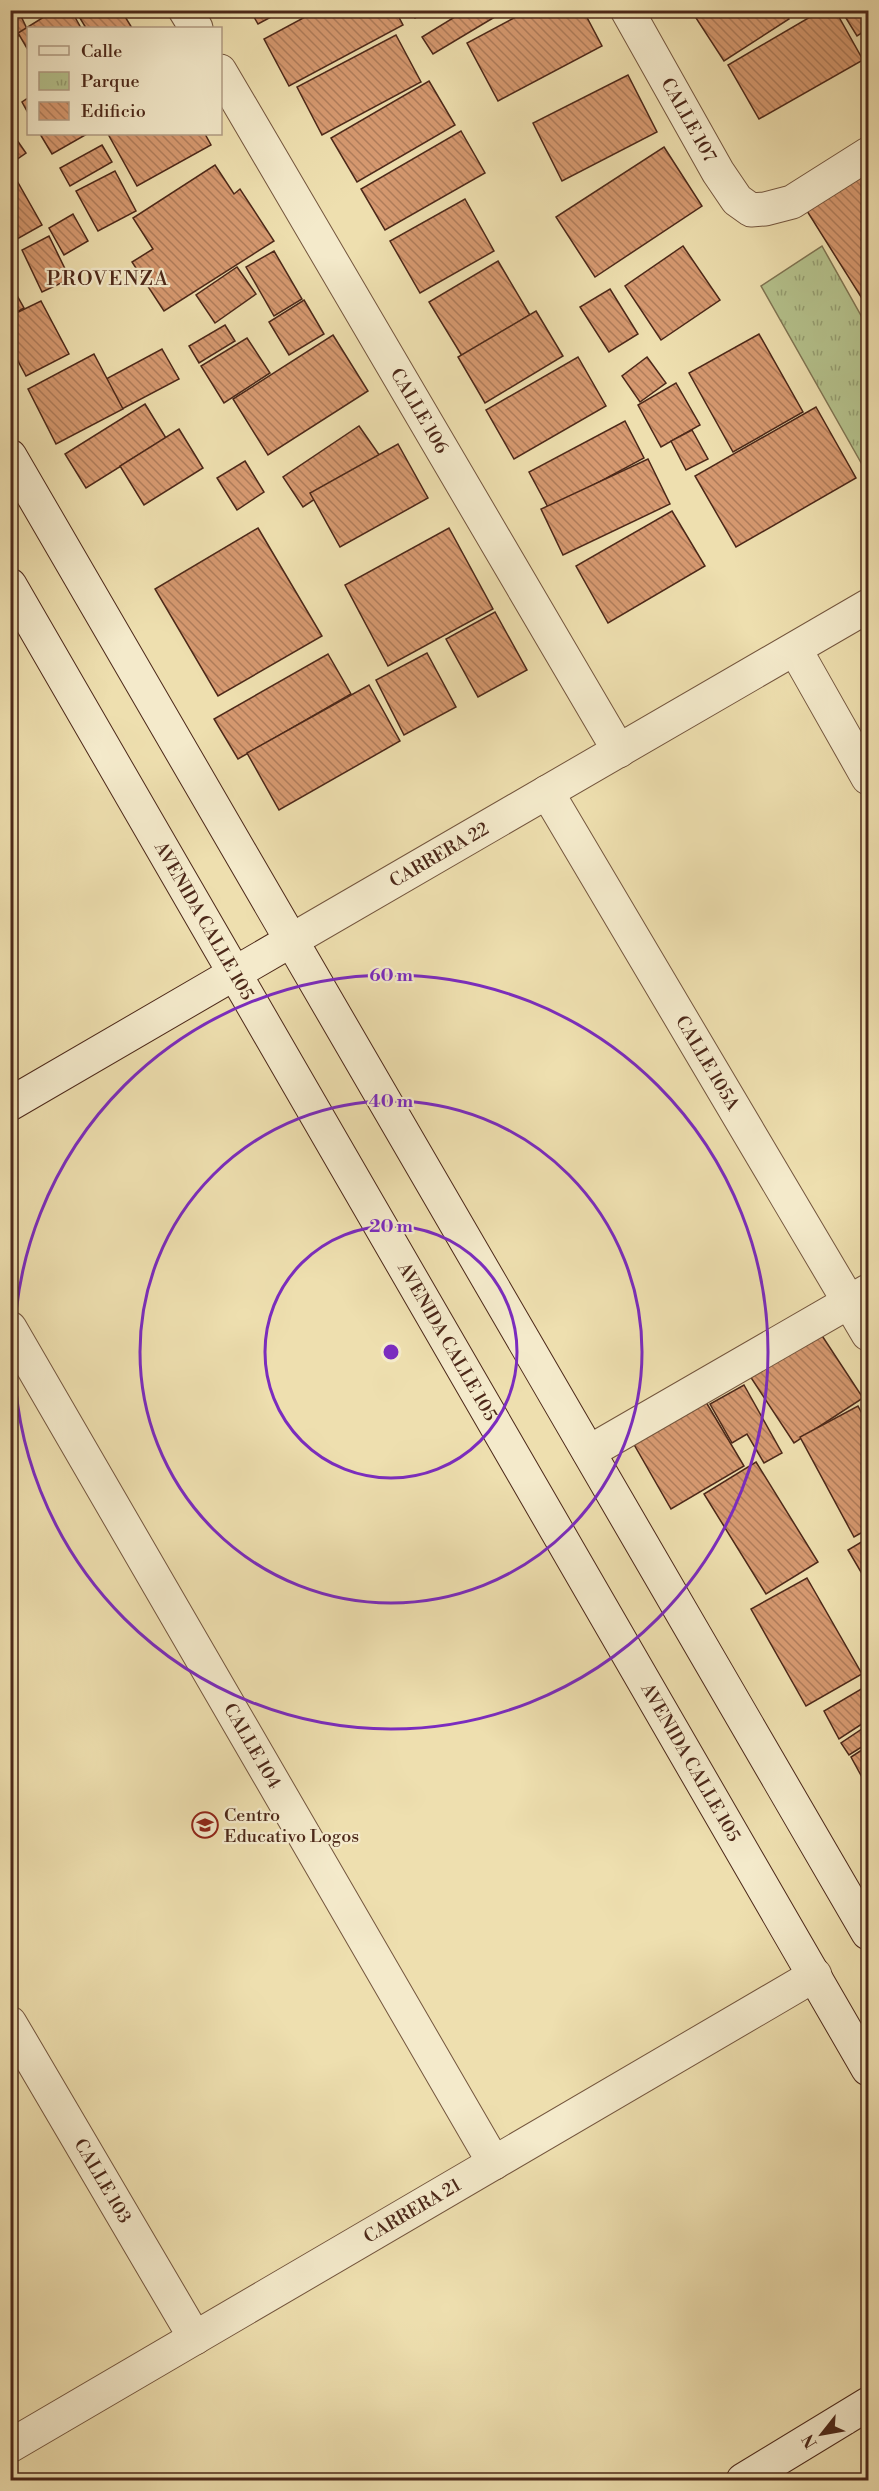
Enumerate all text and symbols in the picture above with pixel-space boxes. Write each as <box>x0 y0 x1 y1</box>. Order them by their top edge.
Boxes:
legend <box>27 27 222 135</box>
text: Calle <box>81 40 122 63</box>
text: Parque <box>81 70 140 93</box>
street label: CALLE 107 <box>655 74 721 166</box>
text: Edificio <box>81 100 146 123</box>
district label: PROVENZA <box>47 267 169 292</box>
street label: CALLE 106 <box>385 364 453 458</box>
street label: CARRERA 22 <box>385 817 493 893</box>
street label: AVENIDA CALLE 105 <box>148 837 259 1005</box>
text: 60 m <box>369 964 413 987</box>
street label: CALLE 105A <box>670 1012 744 1116</box>
text: 40 m <box>369 1090 414 1113</box>
text: 20 m <box>369 1215 413 1238</box>
street label: AVENIDA CALLE 105 <box>392 1258 502 1425</box>
centre of rings <box>381 1342 401 1362</box>
street label: AVENIDA CALLE 105 <box>635 1678 745 1846</box>
street label: CALLE 104 <box>218 1699 286 1793</box>
place label: Centro Educativo Logos <box>224 1804 359 1848</box>
school or university icon: Centro Educativo Logos <box>190 1810 220 1840</box>
street label: CALLE 103 <box>68 2135 136 2228</box>
street label: CARRERA 21 <box>360 2174 466 2249</box>
north arrow <box>792 2404 852 2464</box>
text: N <box>798 2430 822 2452</box>

